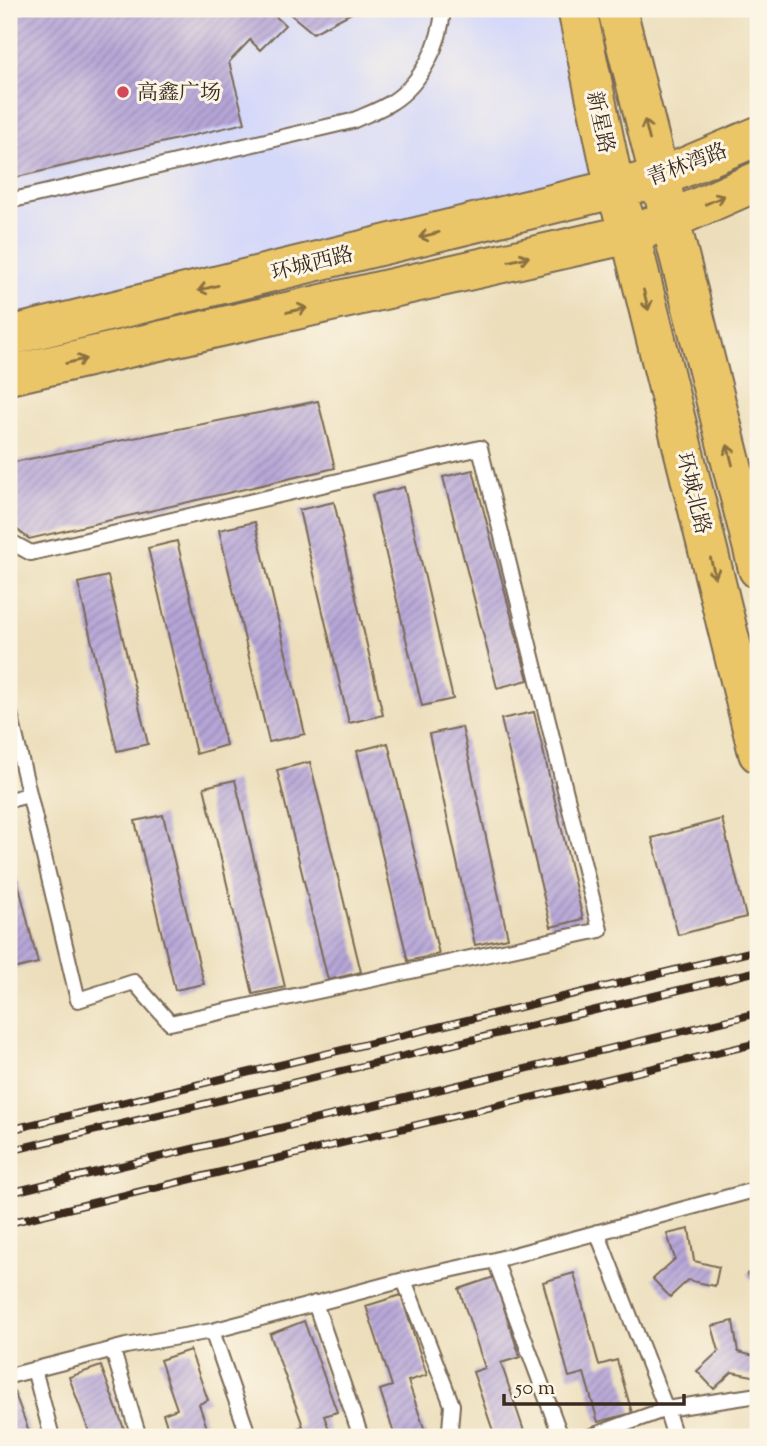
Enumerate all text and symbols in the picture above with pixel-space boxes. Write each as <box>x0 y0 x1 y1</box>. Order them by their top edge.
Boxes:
place label: 高鑫广场 <box>137 79 221 109</box>
marker: 高鑫广场 <box>115 84 131 100</box>
street label: 新星路 <box>578 88 620 156</box>
one-way arrow <box>640 119 653 142</box>
street label: 青林湾路 <box>643 137 732 195</box>
one-way arrow <box>704 193 725 206</box>
one-way arrow <box>419 229 441 242</box>
street label: 环城西路 <box>268 240 357 290</box>
one-way arrow <box>507 252 530 265</box>
one-way arrow <box>197 282 220 295</box>
one-way arrow <box>640 288 653 311</box>
one-way arrow <box>285 303 308 316</box>
one-way arrow <box>64 353 87 367</box>
one-way arrow <box>723 444 736 467</box>
street label: 环城北路 <box>667 449 717 538</box>
one-way arrow <box>707 557 720 579</box>
scale bar <box>504 1362 685 1406</box>
text: 50 m <box>514 1374 555 1404</box>

